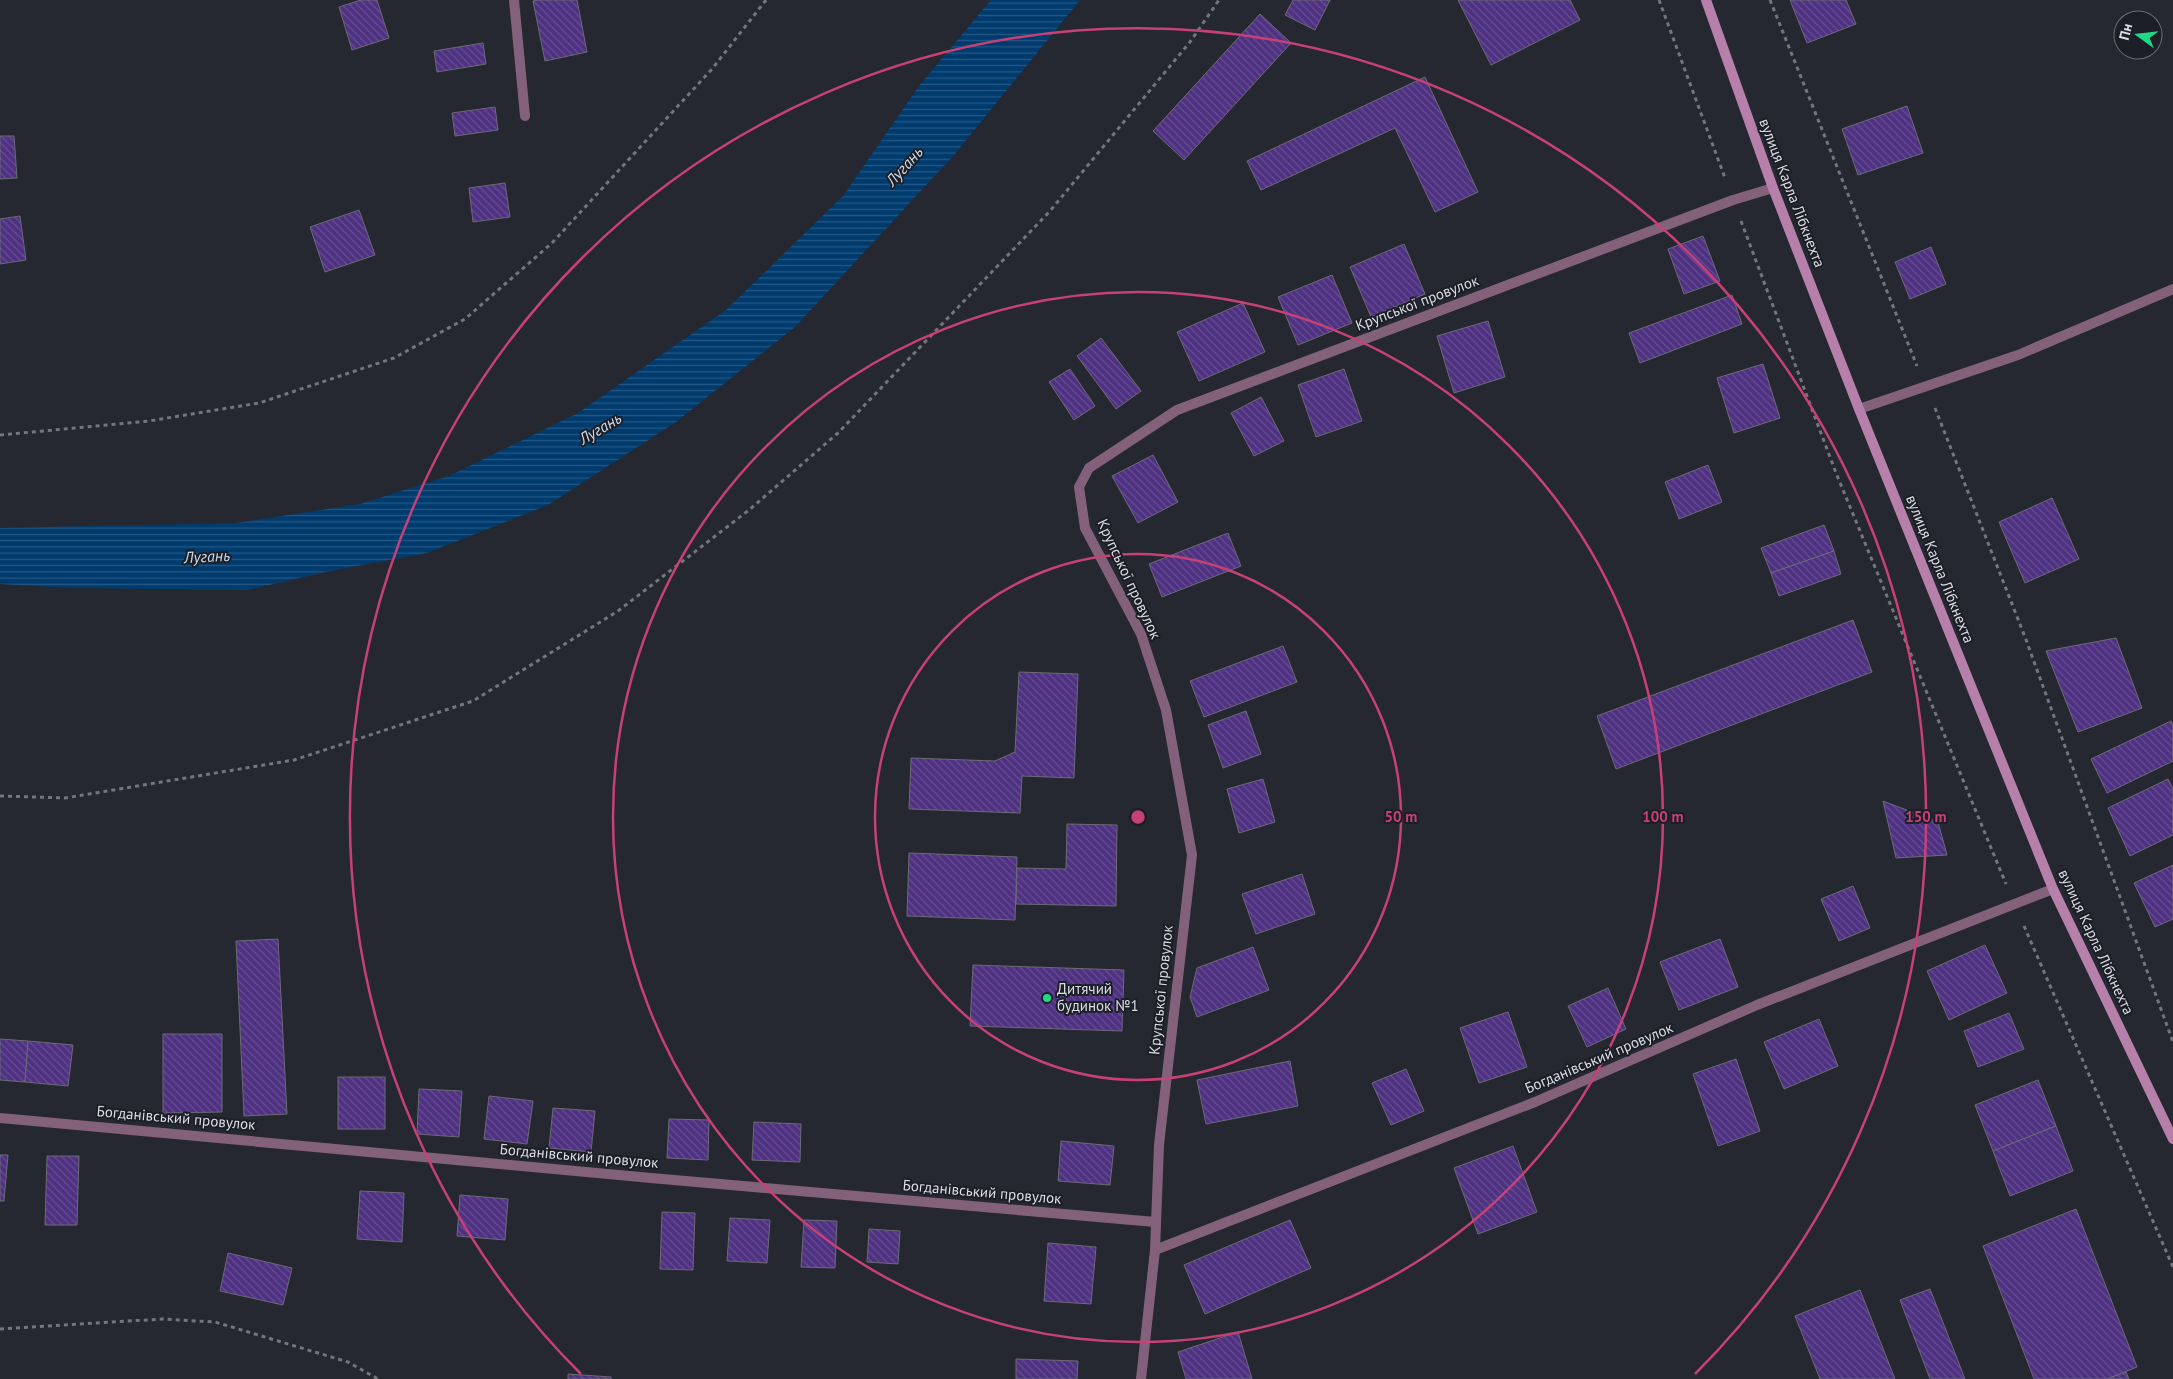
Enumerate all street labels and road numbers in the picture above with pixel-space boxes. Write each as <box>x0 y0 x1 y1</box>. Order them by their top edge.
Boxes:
street label: вулиця Карла Лібкнехта <box>1755 116 1830 270</box>
street label: Крупської провулок <box>1353 270 1482 335</box>
street label: вулиця Карла Лібкнехта <box>1902 492 1979 646</box>
street label: Крупської провулок <box>1093 516 1166 643</box>
street label: вулиця Карла Лібкнехта <box>2054 866 2138 1017</box>
street label: Крупської провулок <box>1144 923 1177 1056</box>
street label: Богданівський провулок <box>1522 1017 1677 1097</box>
street label: Богданівський провулок <box>96 1101 257 1134</box>
street label: Богданівський провулок <box>499 1139 660 1172</box>
street label: Богданівський провулок <box>902 1175 1063 1208</box>

